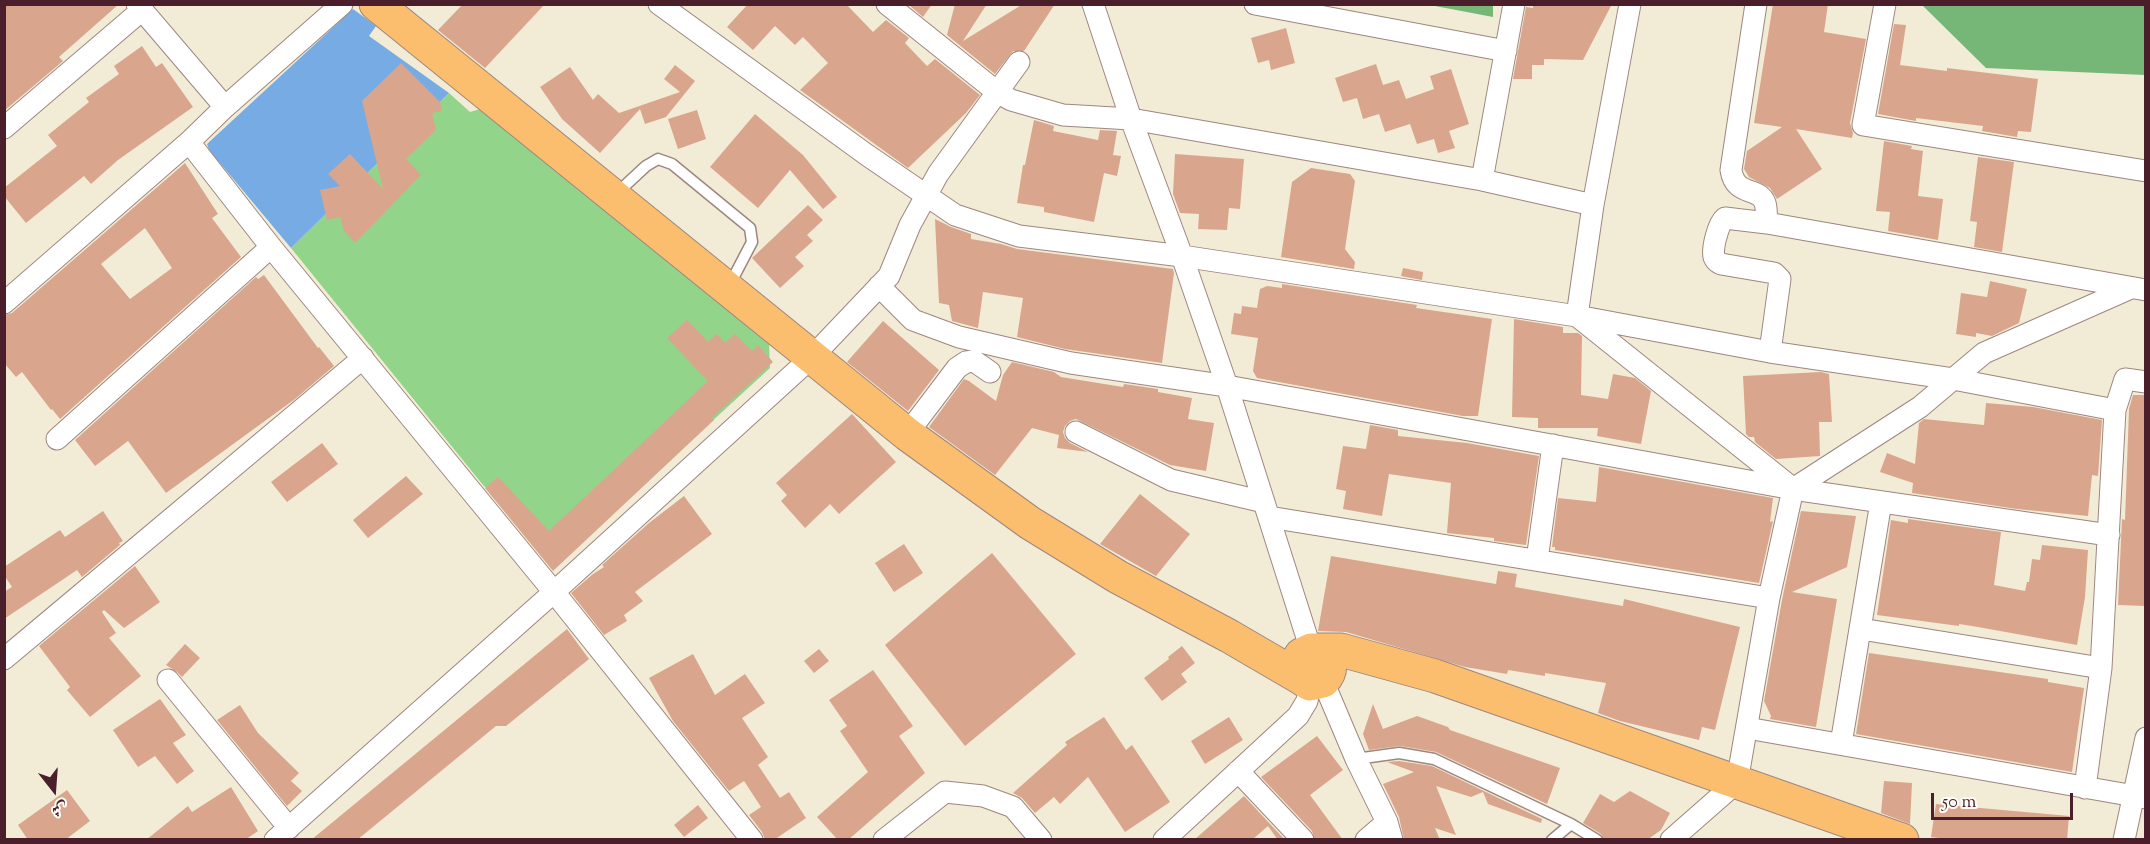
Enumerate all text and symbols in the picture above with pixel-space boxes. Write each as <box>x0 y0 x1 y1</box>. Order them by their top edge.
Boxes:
north arrow <box>24 760 84 820</box>
scale bar <box>1934 781 2076 819</box>
text: 50 m <box>1942 790 1976 816</box>
text: ش <box>48 794 70 821</box>

